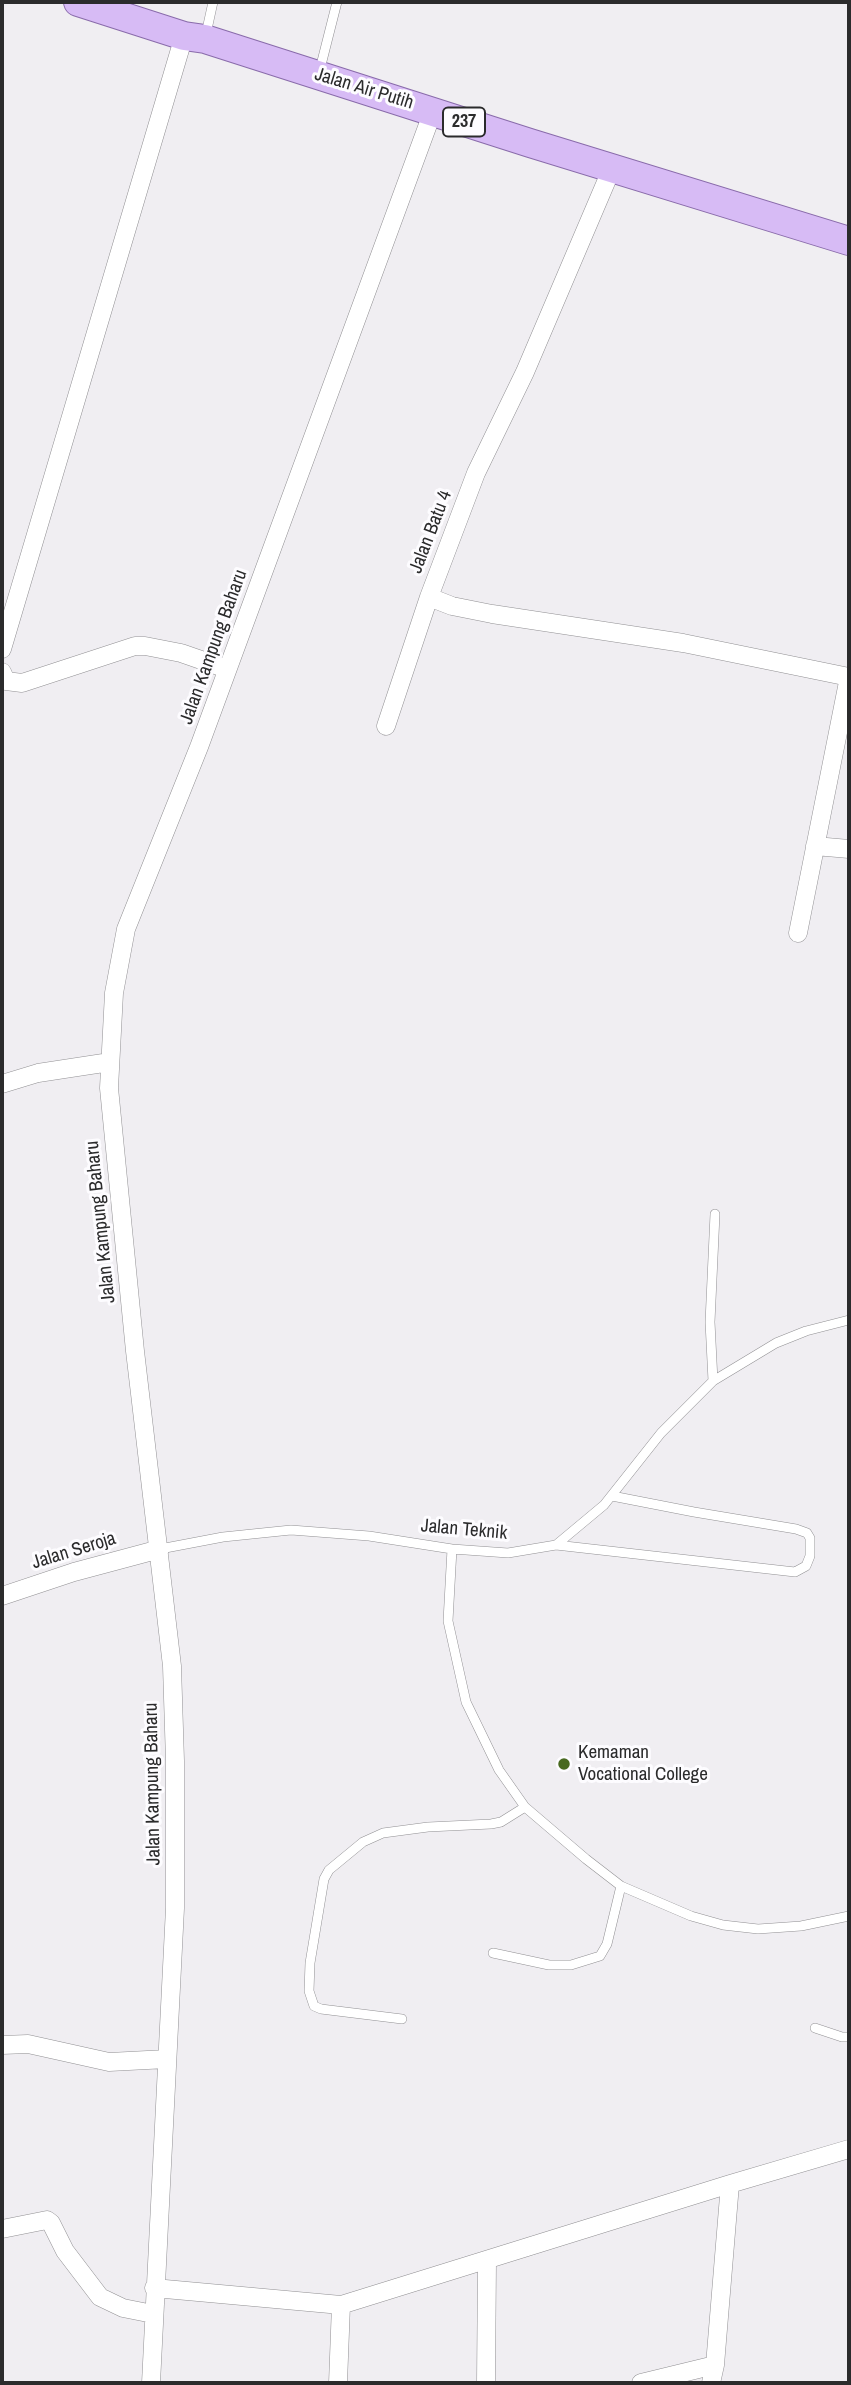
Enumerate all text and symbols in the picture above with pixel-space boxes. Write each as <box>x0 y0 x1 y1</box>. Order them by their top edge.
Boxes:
street label: Jalan Air Putih <box>312 63 416 115</box>
road number: 237 <box>443 107 485 136</box>
street label: Jalan Batu 4 <box>405 487 457 577</box>
street label: Jalan Kampung Baharu <box>175 567 253 727</box>
street label: Jalan Kampung Baharu <box>81 1140 121 1304</box>
street label: Jalan Teknik <box>420 1515 508 1545</box>
street label: Jalan Seroja <box>29 1527 119 1575</box>
street label: Jalan Kampung Baharu <box>140 1702 166 1866</box>
place label: Kemaman Vocational College <box>578 1742 708 1786</box>
marker: Kemaman Vocational College <box>556 1756 572 1772</box>

